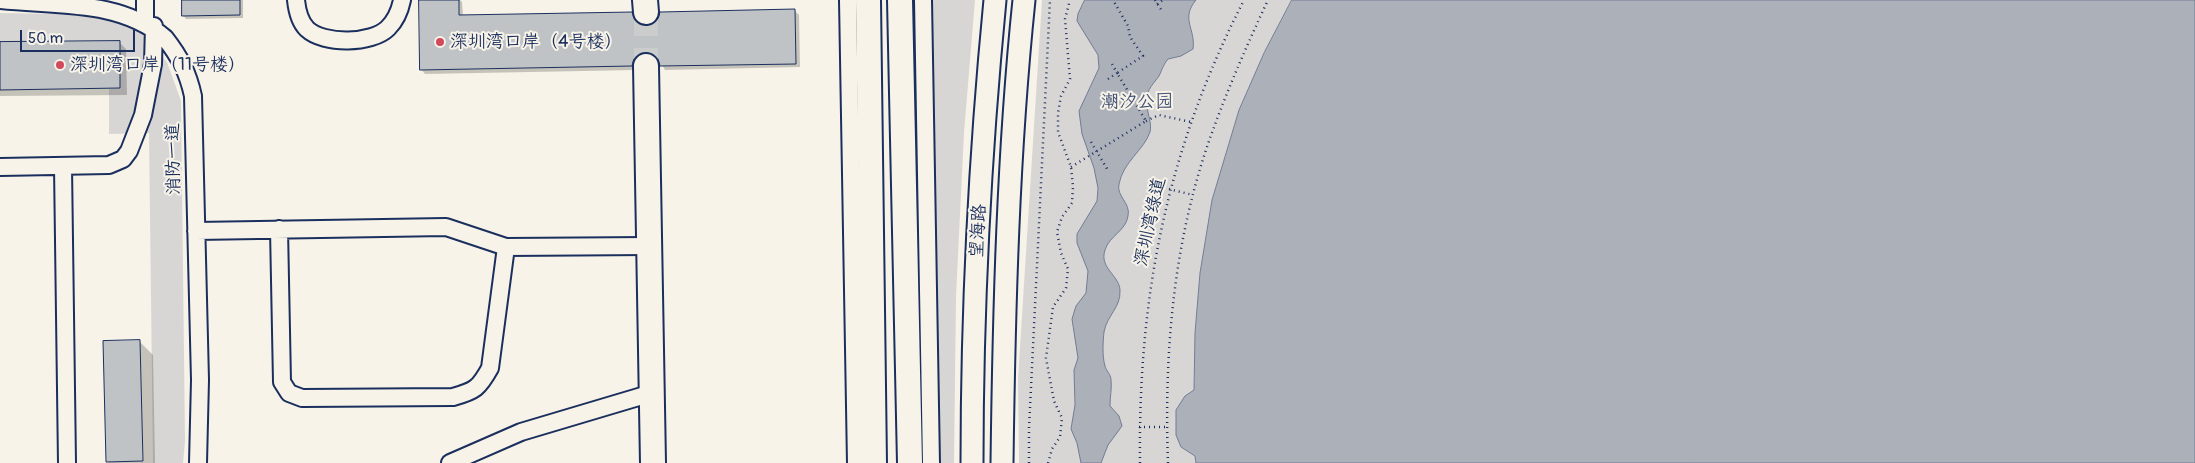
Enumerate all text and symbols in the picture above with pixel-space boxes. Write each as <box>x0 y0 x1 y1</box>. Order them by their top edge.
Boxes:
scale bar <box>22 20 138 52</box>
text: 50 m <box>28 29 63 48</box>
place label: 深圳湾口岸（4号楼） <box>450 31 622 53</box>
marker: 深圳湾口岸（4号楼） <box>434 36 446 48</box>
place label: 深圳湾口岸（11号楼） <box>70 54 246 76</box>
marker: 深圳湾口岸（11号楼） <box>54 59 66 71</box>
park label: 潮汐公园 <box>1101 91 1173 113</box>
street label: 消防一道 <box>163 123 185 195</box>
street label: 深圳湾绿道 <box>1131 176 1171 268</box>
street label: 望海路 <box>967 203 991 259</box>

